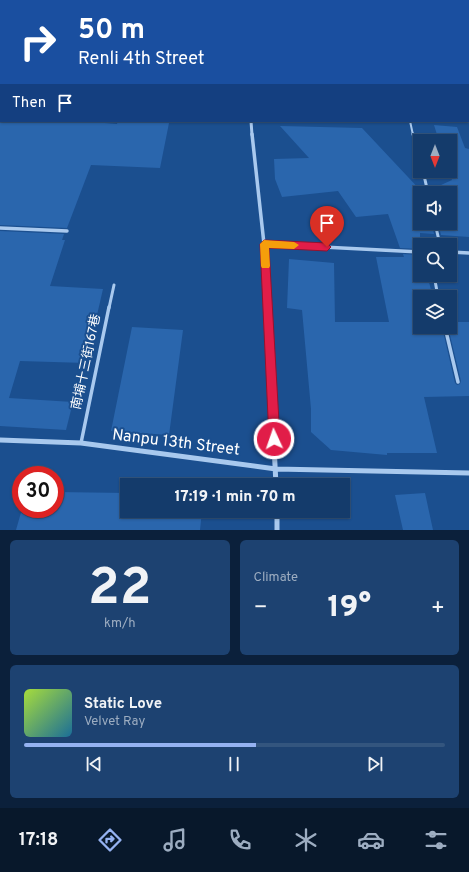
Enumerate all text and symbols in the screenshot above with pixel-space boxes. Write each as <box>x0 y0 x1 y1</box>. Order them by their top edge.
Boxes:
text: 50 m <box>78 13 145 49</box>
icon: right <box>12 16 64 68</box>
text: Renli 4th Street <box>78 48 205 71</box>
icon: arrive <box>54 92 76 114</box>
text: Then <box>12 94 46 113</box>
north arrow <box>413 134 457 178</box>
map controls <box>413 134 457 334</box>
button: sound <box>413 186 457 230</box>
pin <box>310 206 344 247</box>
icon: arrive <box>316 212 338 234</box>
button: search <box>413 238 457 282</box>
button: layers <box>413 290 457 334</box>
street label: 南埔十三街167巷 <box>68 313 105 411</box>
position arrow <box>253 418 295 460</box>
street label: Nanpu 13th Street <box>111 425 241 461</box>
speed limit sign: 30 <box>12 466 64 518</box>
text: 17:19 · 1 min · 70 m <box>174 488 296 507</box>
text: 22 <box>88 557 152 623</box>
text: Climate <box>254 570 298 586</box>
text: 19° <box>328 590 371 627</box>
text: − <box>254 595 268 622</box>
text: + <box>431 595 445 622</box>
text: km/h <box>104 616 136 632</box>
text: Static Love <box>84 695 162 714</box>
text: Velvet Ray <box>84 714 145 730</box>
icon: previous <box>83 753 105 775</box>
icon: pause <box>223 753 245 775</box>
icon: next <box>364 753 386 775</box>
icon: directions <box>96 826 124 854</box>
icon: music <box>161 826 189 854</box>
icon: phone <box>226 826 254 854</box>
icon: climate <box>292 826 320 854</box>
icon: car <box>357 826 385 854</box>
icon: filters <box>422 826 450 854</box>
text: 17:18 <box>19 829 58 852</box>

